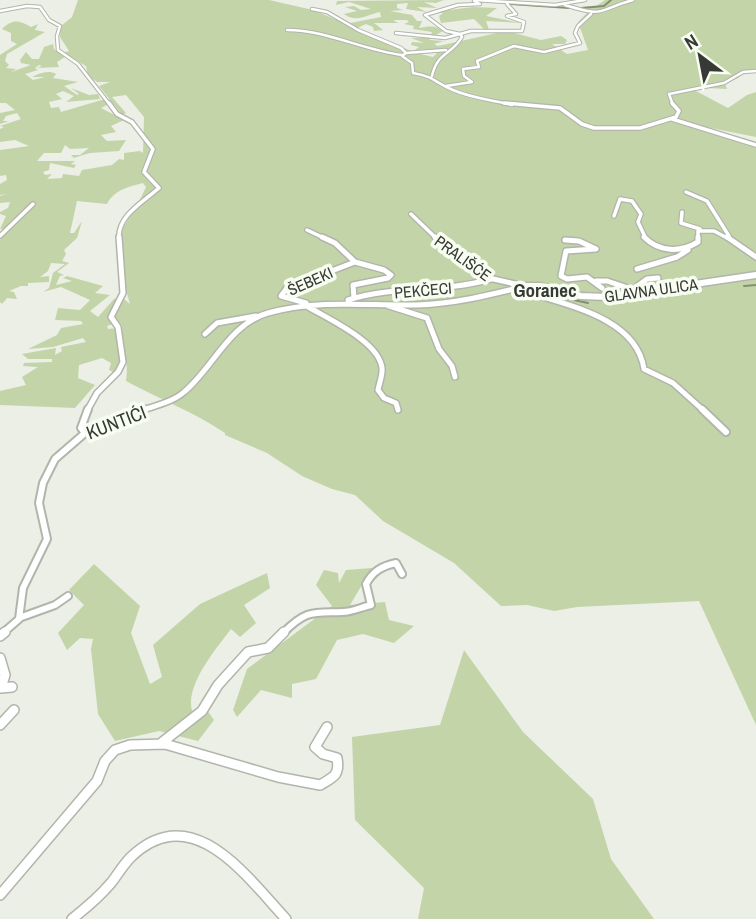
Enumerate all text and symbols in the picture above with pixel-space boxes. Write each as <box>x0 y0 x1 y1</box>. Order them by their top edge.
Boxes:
north arrow <box>665 21 735 91</box>
text: N <box>679 28 703 56</box>
street label: PRALIŠĆE <box>430 230 496 286</box>
street label: ŠEBEKI <box>284 261 336 301</box>
street label: GLAVNA ULICA <box>603 273 699 307</box>
street label: PEKČECI <box>393 277 453 303</box>
district label: Goranec <box>513 277 577 303</box>
street label: KUNTIĆI <box>82 399 150 445</box>

